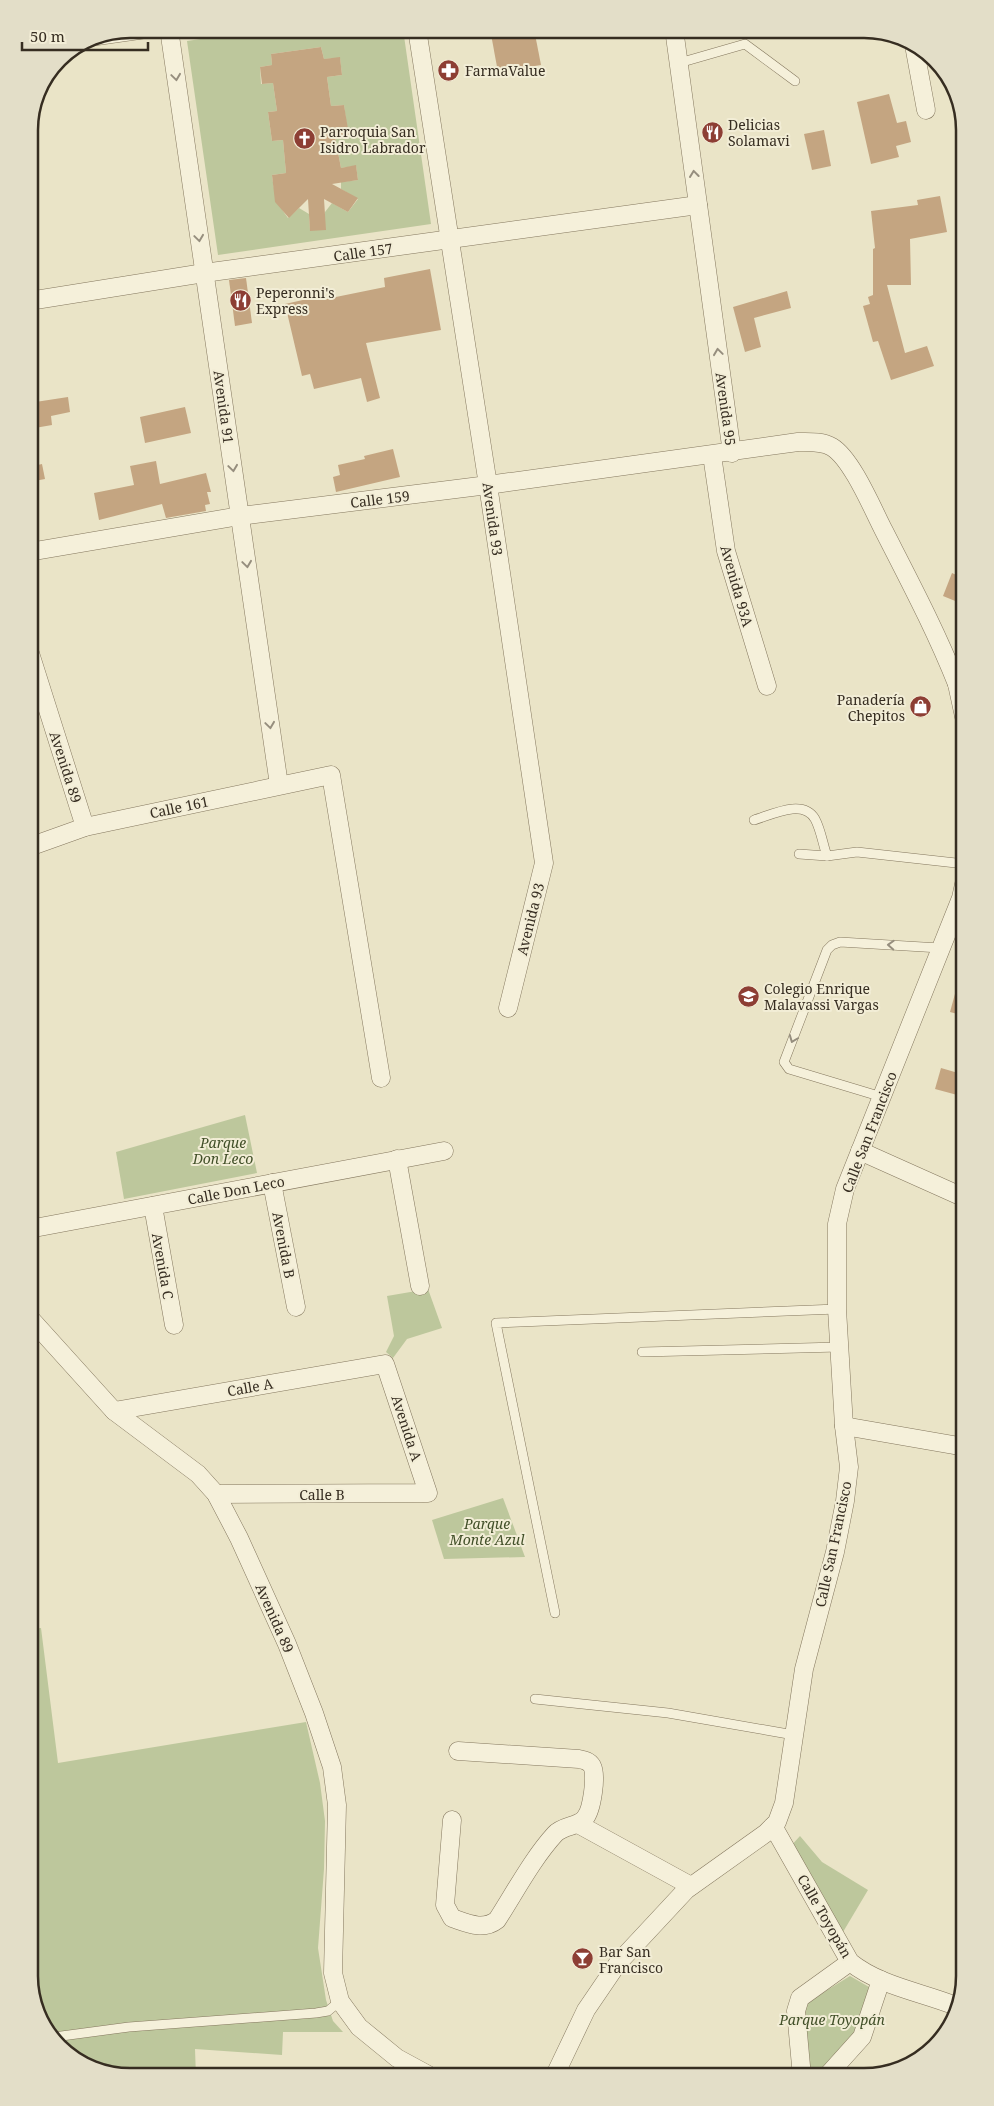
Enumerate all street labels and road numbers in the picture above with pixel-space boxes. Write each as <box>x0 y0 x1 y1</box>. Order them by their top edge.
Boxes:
street label: Calle 157 <box>332 238 394 266</box>
street label: Avenida 91 <box>209 369 239 445</box>
street label: Avenida 95 <box>711 371 741 447</box>
street label: Avenida 93 <box>478 481 508 557</box>
street label: Calle 159 <box>349 486 411 512</box>
street label: Avenida 93A <box>716 543 758 629</box>
street label: Avenida 89 <box>46 729 86 805</box>
street label: Calle 161 <box>148 791 210 823</box>
street label: Avenida 93 <box>512 881 548 957</box>
street label: Calle San Francisco <box>837 1069 901 1195</box>
street label: Calle Don Leco <box>186 1171 286 1209</box>
street label: Avenida B <box>268 1210 300 1280</box>
street label: Avenida C <box>148 1231 178 1301</box>
street label: Calle A <box>226 1374 274 1400</box>
street label: Avenida A <box>387 1393 427 1463</box>
street label: Calle San Francisco <box>810 1479 856 1609</box>
street label: Calle B <box>299 1485 345 1504</box>
street label: Avenida 89 <box>251 1580 299 1656</box>
street label: Calle Toyopán <box>793 1871 857 1961</box>

